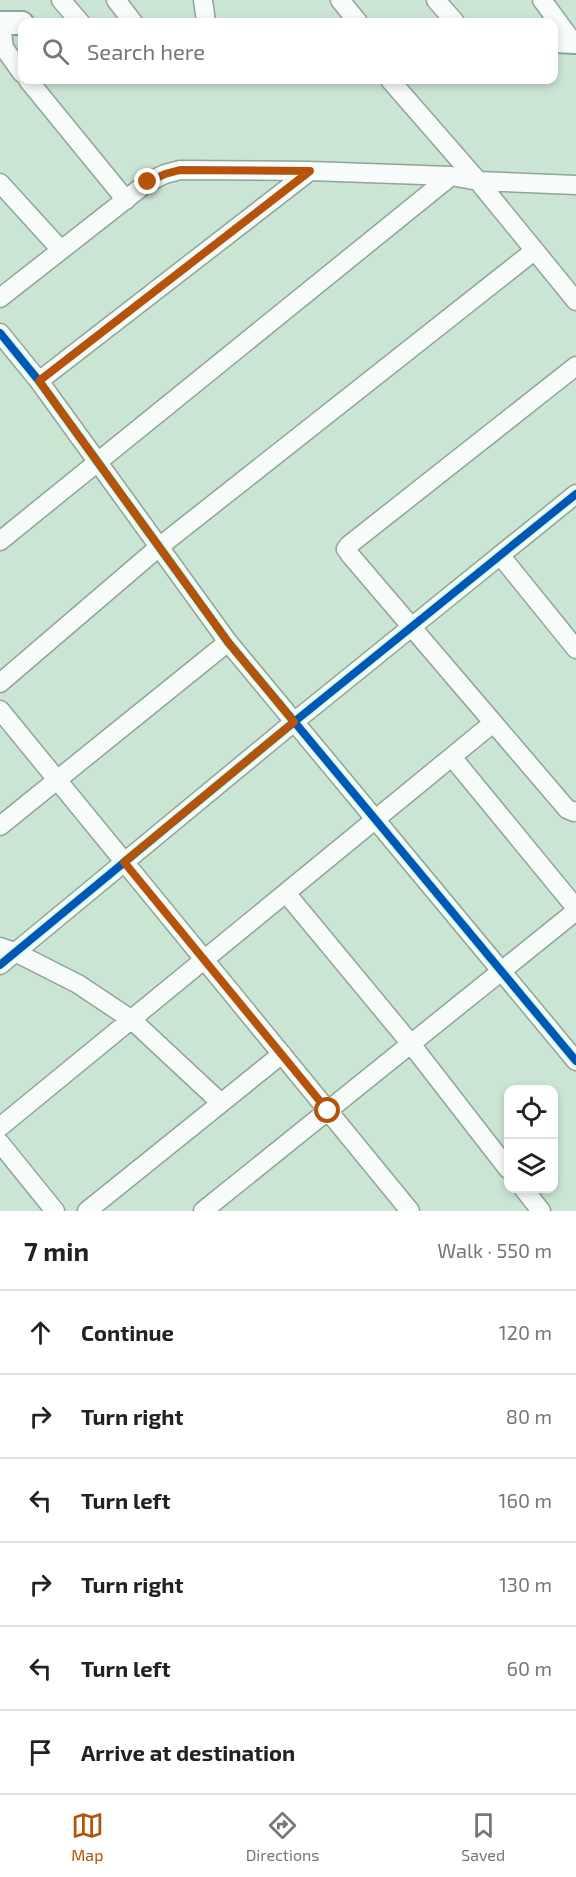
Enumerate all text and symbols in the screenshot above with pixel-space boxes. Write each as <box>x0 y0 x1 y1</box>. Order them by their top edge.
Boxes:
search box <box>18 18 558 84</box>
icon: search <box>39 35 72 68</box>
text: Search here <box>87 38 205 64</box>
route end <box>134 168 160 194</box>
map controls <box>504 1085 558 1193</box>
button: locate <box>504 1085 558 1139</box>
route start <box>314 1097 340 1123</box>
button: layers <box>504 1139 558 1193</box>
text: 7 min <box>24 1235 89 1266</box>
text: Walk · 550 m <box>437 1238 552 1262</box>
icon: ahead <box>24 1316 57 1349</box>
text: Continue <box>81 1319 174 1345</box>
text: 120 m <box>499 1320 552 1344</box>
icon: right <box>24 1400 57 1433</box>
text: Turn right <box>81 1403 183 1429</box>
text: 80 m <box>506 1404 552 1428</box>
icon: left <box>24 1484 57 1517</box>
text: Turn left <box>81 1487 170 1513</box>
text: 160 m <box>499 1488 552 1512</box>
icon: right <box>24 1568 57 1601</box>
text: Turn right <box>81 1571 183 1597</box>
text: 130 m <box>499 1572 552 1596</box>
icon: left <box>24 1652 57 1685</box>
text: Turn left <box>81 1655 170 1681</box>
text: 60 m <box>507 1656 552 1680</box>
icon: arrive <box>24 1736 57 1769</box>
text: Arrive at destination <box>81 1739 295 1765</box>
tab: Map <box>71 1809 104 1864</box>
tab: Directions <box>246 1809 319 1864</box>
tab: Saved <box>461 1809 505 1864</box>

